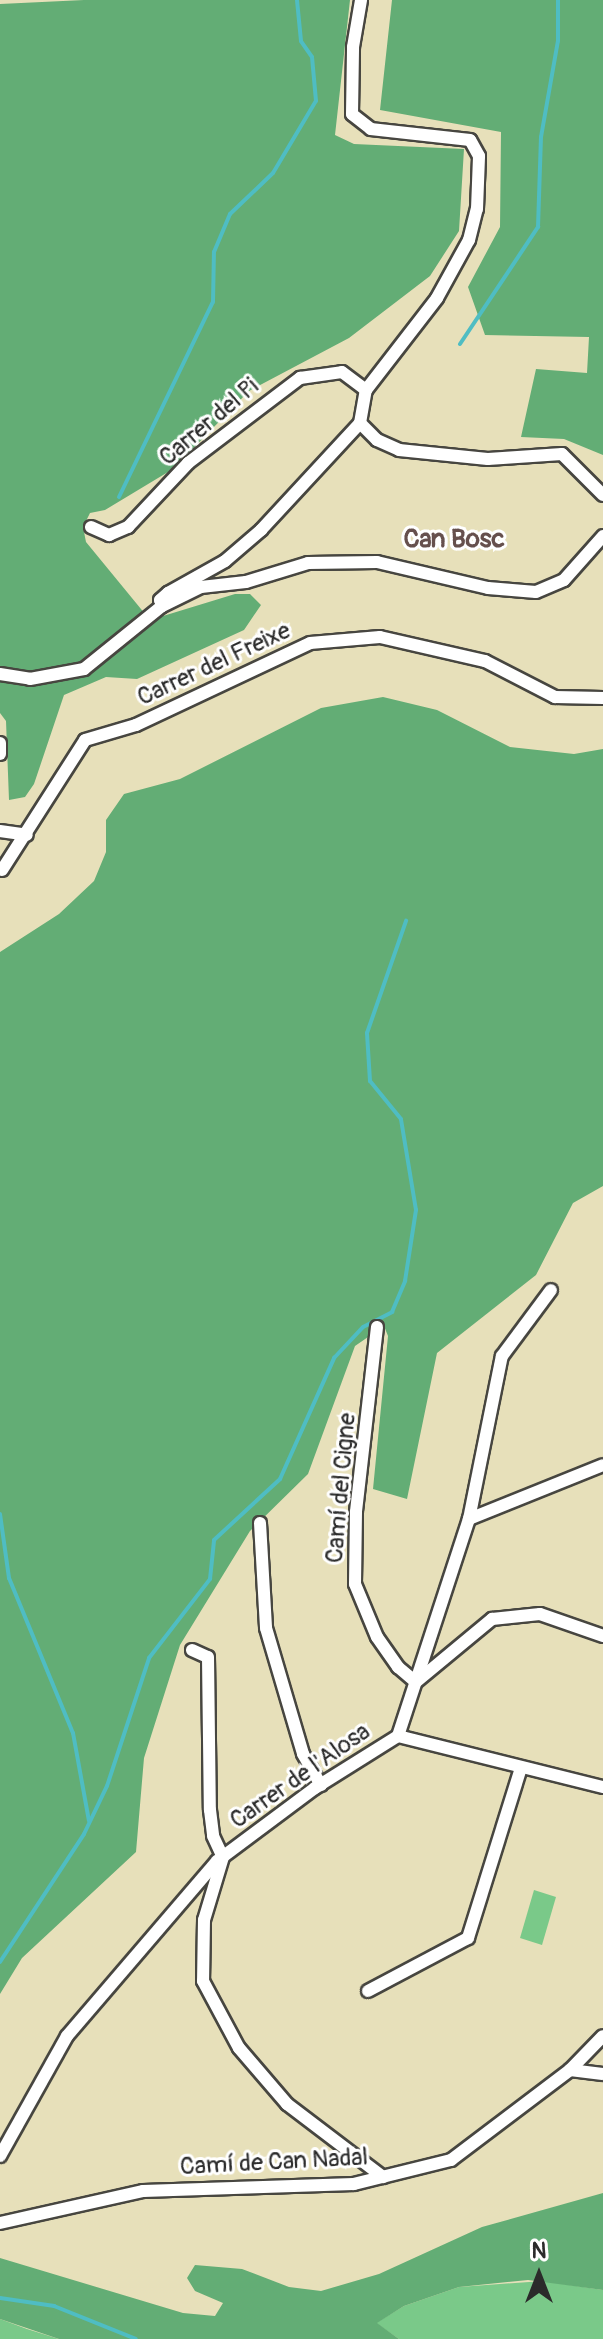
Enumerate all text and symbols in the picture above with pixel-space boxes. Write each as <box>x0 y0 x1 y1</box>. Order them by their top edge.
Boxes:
street label: Carrer del Pi <box>154 372 264 472</box>
district label: Can Bosc <box>403 524 505 556</box>
street label: Carrer del Freixe <box>133 616 295 712</box>
street label: Camí del Cigne <box>320 1412 362 1564</box>
street label: Carrer de l'Alosa <box>225 1717 375 1835</box>
street label: Camí de Can Nadal <box>179 2143 369 2181</box>
north arrow <box>499 2235 579 2315</box>
text: N <box>532 2237 546 2265</box>

